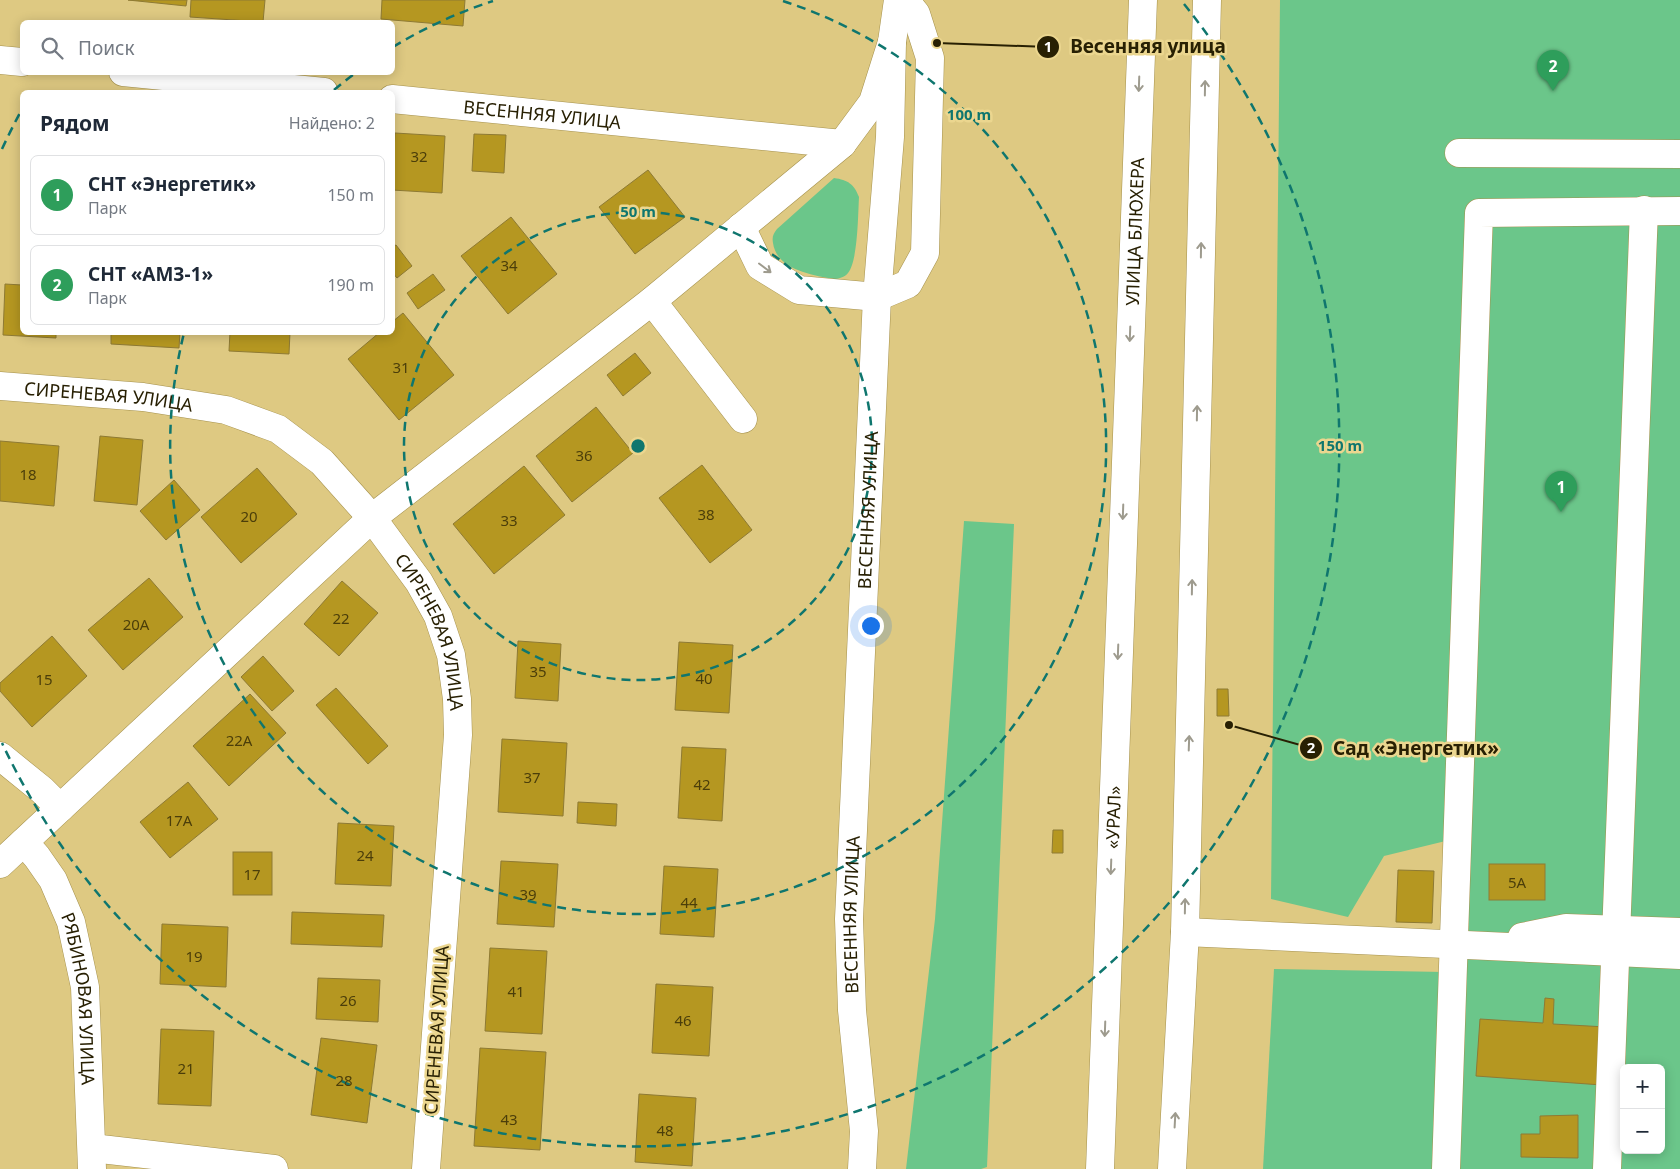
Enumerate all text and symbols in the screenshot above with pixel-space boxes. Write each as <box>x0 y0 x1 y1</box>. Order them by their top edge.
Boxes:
search box <box>20 20 395 75</box>
callout: Весенняя улица <box>1035 30 1236 64</box>
text: Весенняя улица <box>1070 33 1226 59</box>
icon: search <box>38 34 66 62</box>
text: Поиск <box>78 35 134 61</box>
text: 1 <box>1044 36 1052 56</box>
pin: 2 <box>1537 50 1569 91</box>
one-way arrow <box>1135 75 1144 91</box>
one-way arrow <box>1200 80 1210 96</box>
street label: ВЕСЕННЯЯ УЛИЦА <box>462 94 623 134</box>
text: 100 m <box>947 104 991 124</box>
text: Рядом <box>40 109 110 137</box>
text: Найдено: 2 <box>289 112 375 134</box>
house number: 32 <box>410 146 428 166</box>
street label: УЛИЦА БЛЮХЕРА <box>1120 156 1149 306</box>
text: СНТ «Энергетик» <box>88 171 256 197</box>
text: 1 <box>52 184 62 206</box>
text: 150 m <box>327 184 374 206</box>
text: Парк <box>88 197 127 219</box>
text: 50 m <box>620 201 656 221</box>
one-way arrow <box>1196 242 1205 258</box>
house number: 34 <box>500 255 518 275</box>
text: СНТ «АМЗ-1» <box>88 261 213 287</box>
one-way arrow <box>758 263 771 274</box>
text: 2 <box>52 274 62 296</box>
text: 190 m <box>327 274 374 296</box>
text: Парк <box>88 287 127 309</box>
one-way arrow <box>1125 325 1135 341</box>
house number: 31 <box>392 357 410 377</box>
street label: СИРЕНЕВАЯ УЛИЦА <box>23 376 195 417</box>
one-way arrow <box>1192 405 1201 421</box>
street label: ВЕСЕННЯЯ УЛИЦА <box>852 430 883 590</box>
text: 150 m <box>1318 435 1362 455</box>
centre of rings <box>629 437 647 455</box>
house number: 36 <box>575 445 593 465</box>
house number: 18 <box>19 464 37 484</box>
pin: 1 <box>1545 471 1577 512</box>
house number: 38 <box>697 504 715 524</box>
one-way arrow <box>1119 504 1128 520</box>
house number: 20 <box>240 506 258 526</box>
house number: 33 <box>500 510 518 530</box>
street label: СИРЕНЕВАЯ УЛИЦА <box>390 548 469 712</box>
one-way arrow <box>1188 579 1197 595</box>
house number: 22 <box>332 608 350 628</box>
your location <box>858 613 884 639</box>
house number: 20А <box>123 614 150 634</box>
one-way arrow <box>1113 644 1123 660</box>
house number: 35 <box>529 661 547 681</box>
house number: 40 <box>695 668 713 688</box>
house number: 15 <box>35 669 53 689</box>
house number: 22А <box>226 730 253 750</box>
callout: Сад «Энергетик» <box>1299 731 1509 765</box>
one-way arrow <box>1184 735 1194 752</box>
text: Сад «Энергетик» <box>1333 735 1499 761</box>
text: 2 <box>1307 737 1316 757</box>
house number: 37 <box>523 767 541 787</box>
house number: 42 <box>693 774 711 794</box>
street label: «УРАЛ» <box>1100 785 1126 849</box>
house number: 17А <box>166 810 193 830</box>
street label: ВЕСЕННЯЯ УЛИЦА <box>837 835 865 994</box>
house number: 24 <box>356 845 374 865</box>
one-way arrow <box>1106 859 1115 875</box>
house number: 17 <box>243 864 261 884</box>
house number: 5А <box>1508 872 1527 892</box>
house number: 39 <box>519 884 537 904</box>
house number: 44 <box>680 892 698 912</box>
one-way arrow <box>1180 898 1190 914</box>
street label: РЯБИНОВАЯ УЛИЦА <box>56 909 101 1086</box>
street label: СИРЕНЕВАЯ УЛИЦА <box>418 944 454 1115</box>
house number: 19 <box>185 946 203 966</box>
house number: 41 <box>507 981 525 1001</box>
house number: 26 <box>339 990 357 1010</box>
house number: 46 <box>674 1010 692 1030</box>
one-way arrow <box>1100 1021 1110 1037</box>
house number: 21 <box>177 1058 195 1078</box>
map controls <box>1620 1064 1665 1154</box>
button: + <box>1620 1064 1665 1109</box>
house number: 28 <box>335 1070 353 1090</box>
house number: 43 <box>500 1109 518 1129</box>
button: − <box>1620 1109 1665 1154</box>
one-way arrow <box>1170 1113 1179 1129</box>
house number: 48 <box>656 1120 674 1140</box>

